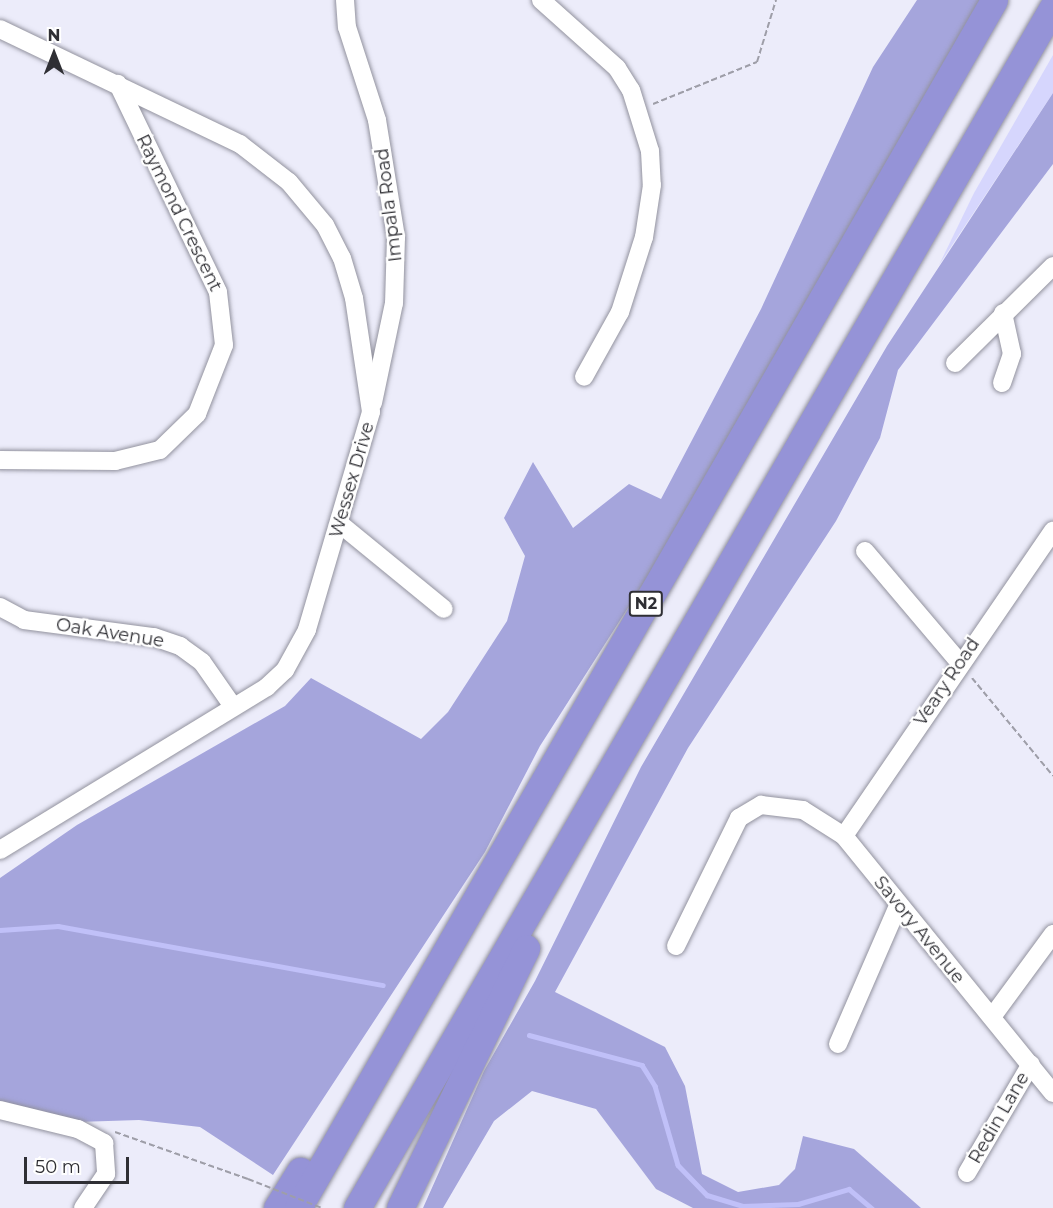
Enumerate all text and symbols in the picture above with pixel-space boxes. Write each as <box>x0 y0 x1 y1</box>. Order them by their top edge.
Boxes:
north arrow <box>24 24 84 84</box>
text: N <box>48 26 60 45</box>
street label: Raymond Crescent <box>132 131 226 295</box>
street label: Impala Road <box>371 147 407 263</box>
street label: Wessex Drive <box>325 420 379 540</box>
road number: N2 <box>628 591 664 617</box>
street label: Oak Avenue <box>54 614 166 652</box>
street label: Veary Road <box>910 634 984 730</box>
street label: Savory Avenue <box>869 872 969 988</box>
street label: Redin Lane <box>964 1068 1034 1168</box>
scale bar <box>27 1145 132 1183</box>
text: 50 m <box>35 1156 81 1178</box>

